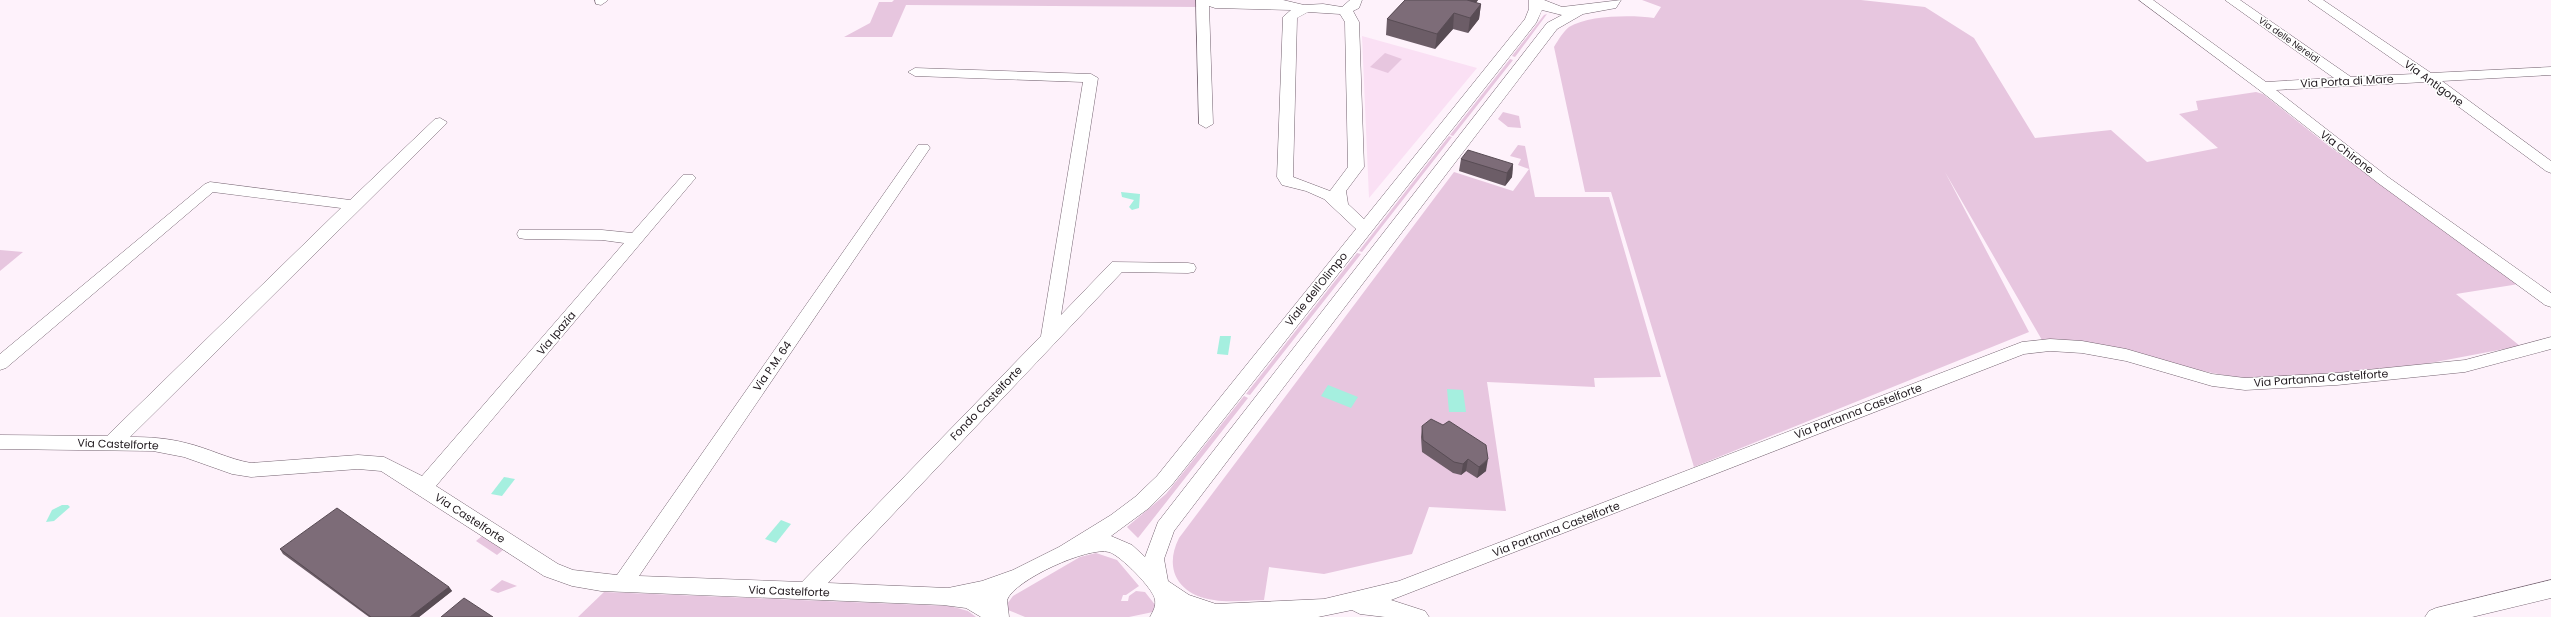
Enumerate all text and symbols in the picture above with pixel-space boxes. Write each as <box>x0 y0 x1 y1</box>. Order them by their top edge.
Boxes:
street label: Via delle Nereidi <box>2256 14 2322 66</box>
street label: Via Antigone <box>2401 56 2467 110</box>
street label: Via Porta di Mare <box>2300 71 2394 91</box>
street label: Via Chirone <box>2317 126 2377 178</box>
street label: Viale dell'Olimpo <box>1281 248 1351 330</box>
street label: Via Ipazia <box>533 307 579 359</box>
street label: Via P.M. 64 <box>749 338 795 394</box>
street label: Fondo Castelforte <box>946 362 1026 444</box>
street label: Via Partanna Castelforte <box>2253 365 2389 391</box>
street label: Via Partanna Castelforte <box>1792 379 1924 443</box>
street label: Via Castelforte <box>77 435 159 453</box>
street label: Via Castelforte <box>432 489 509 547</box>
street label: Via Partanna Castelforte <box>1490 497 1622 561</box>
street label: Via Castelforte <box>748 582 830 600</box>

